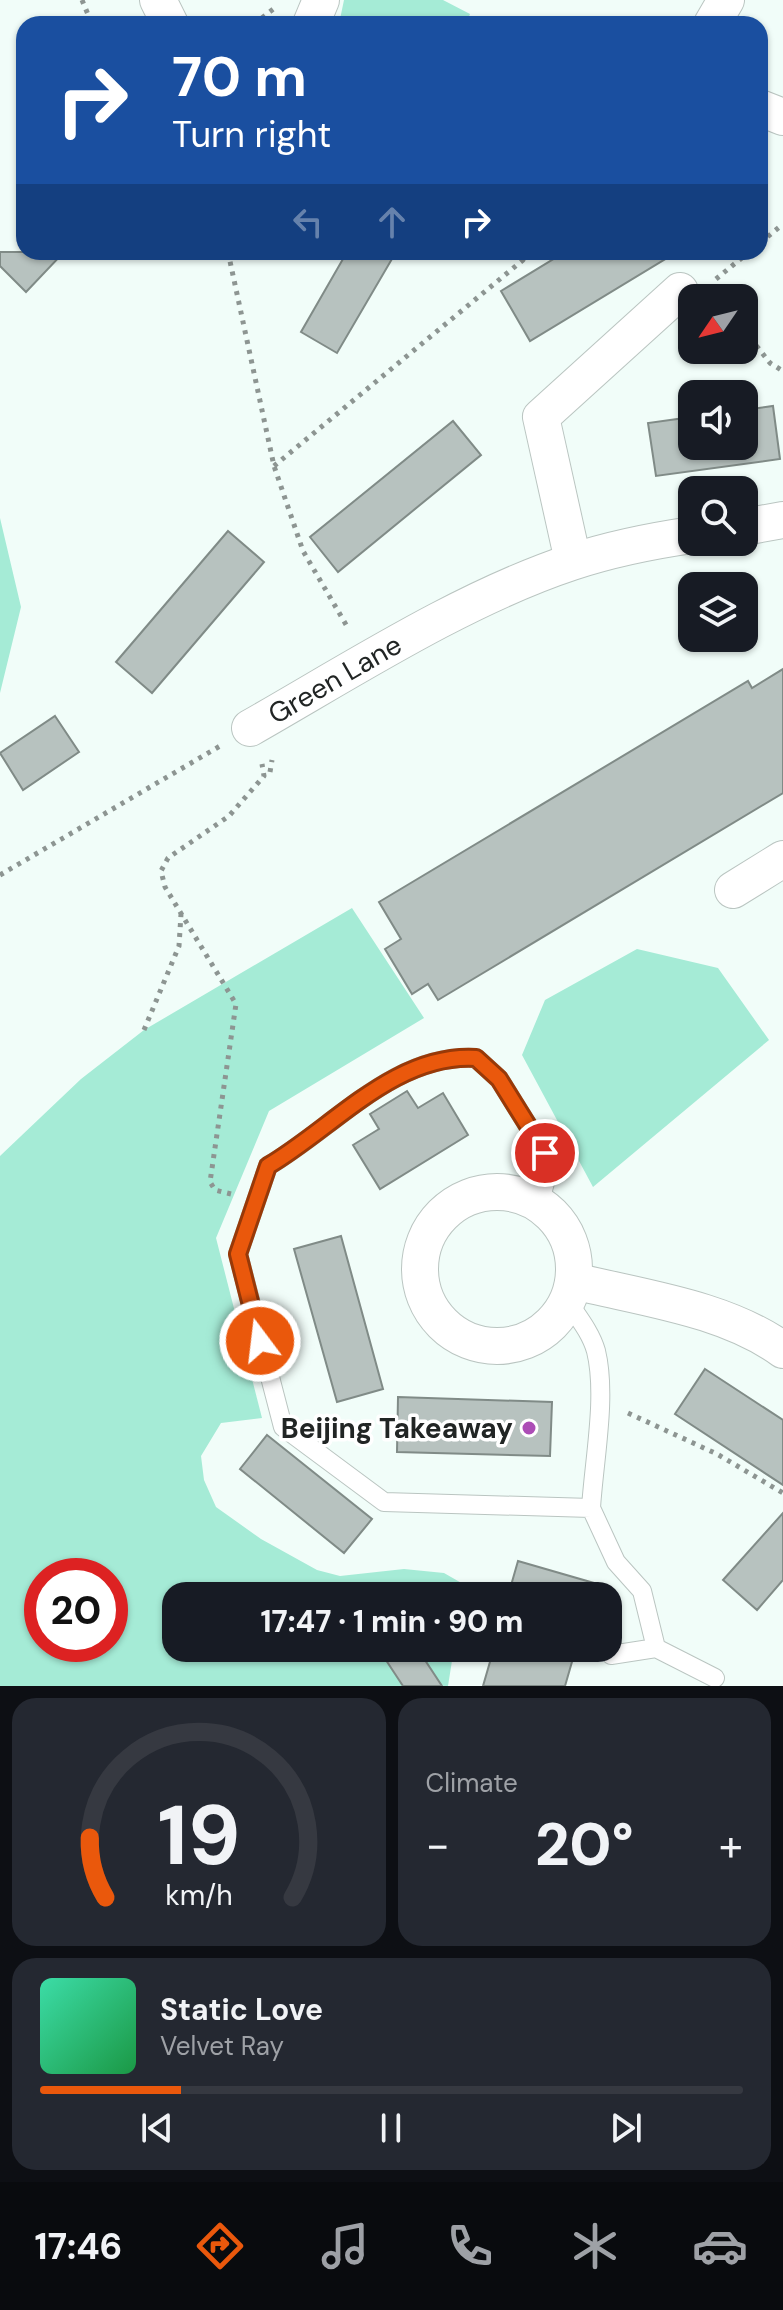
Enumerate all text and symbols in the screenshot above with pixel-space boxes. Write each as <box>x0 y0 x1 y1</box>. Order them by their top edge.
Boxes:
text: 70 m <box>172 40 307 113</box>
icon: right <box>40 48 144 152</box>
text: Turn right <box>172 111 331 158</box>
icon: left <box>286 200 330 244</box>
icon: ahead <box>370 200 414 244</box>
icon: right <box>454 200 498 244</box>
north arrow <box>678 284 758 364</box>
map controls <box>678 284 758 652</box>
button: sound <box>678 380 758 460</box>
button: search <box>678 476 758 556</box>
button: layers <box>678 572 758 652</box>
street label: Green Lane <box>261 626 408 733</box>
pin <box>511 1119 579 1187</box>
icon: arrive <box>523 1131 567 1175</box>
position arrow <box>218 1299 302 1383</box>
place label: Beijing Takeaway <box>281 1410 513 1447</box>
marker: Beijing Takeaway <box>520 1419 538 1437</box>
speed limit sign: 20 <box>24 1558 128 1662</box>
text: 17:47 · 1 min · 90 m <box>261 1602 523 1641</box>
text: Climate <box>426 1766 518 1800</box>
text: 19 <box>157 1781 240 1890</box>
text: 20° <box>535 1805 634 1884</box>
text: − <box>426 1816 450 1874</box>
text: + <box>719 1816 743 1874</box>
text: km/h <box>165 1877 233 1914</box>
text: Static Love <box>160 1990 323 2029</box>
text: Velvet Ray <box>160 2029 284 2063</box>
icon: previous <box>135 2106 179 2150</box>
icon: pause <box>369 2106 413 2150</box>
icon: next <box>604 2106 648 2150</box>
icon: directions <box>192 2218 248 2274</box>
icon: music <box>317 2218 373 2274</box>
icon: phone <box>442 2218 498 2274</box>
icon: climate <box>567 2218 623 2274</box>
icon: car <box>692 2218 748 2274</box>
text: 17:46 <box>35 2223 122 2270</box>

